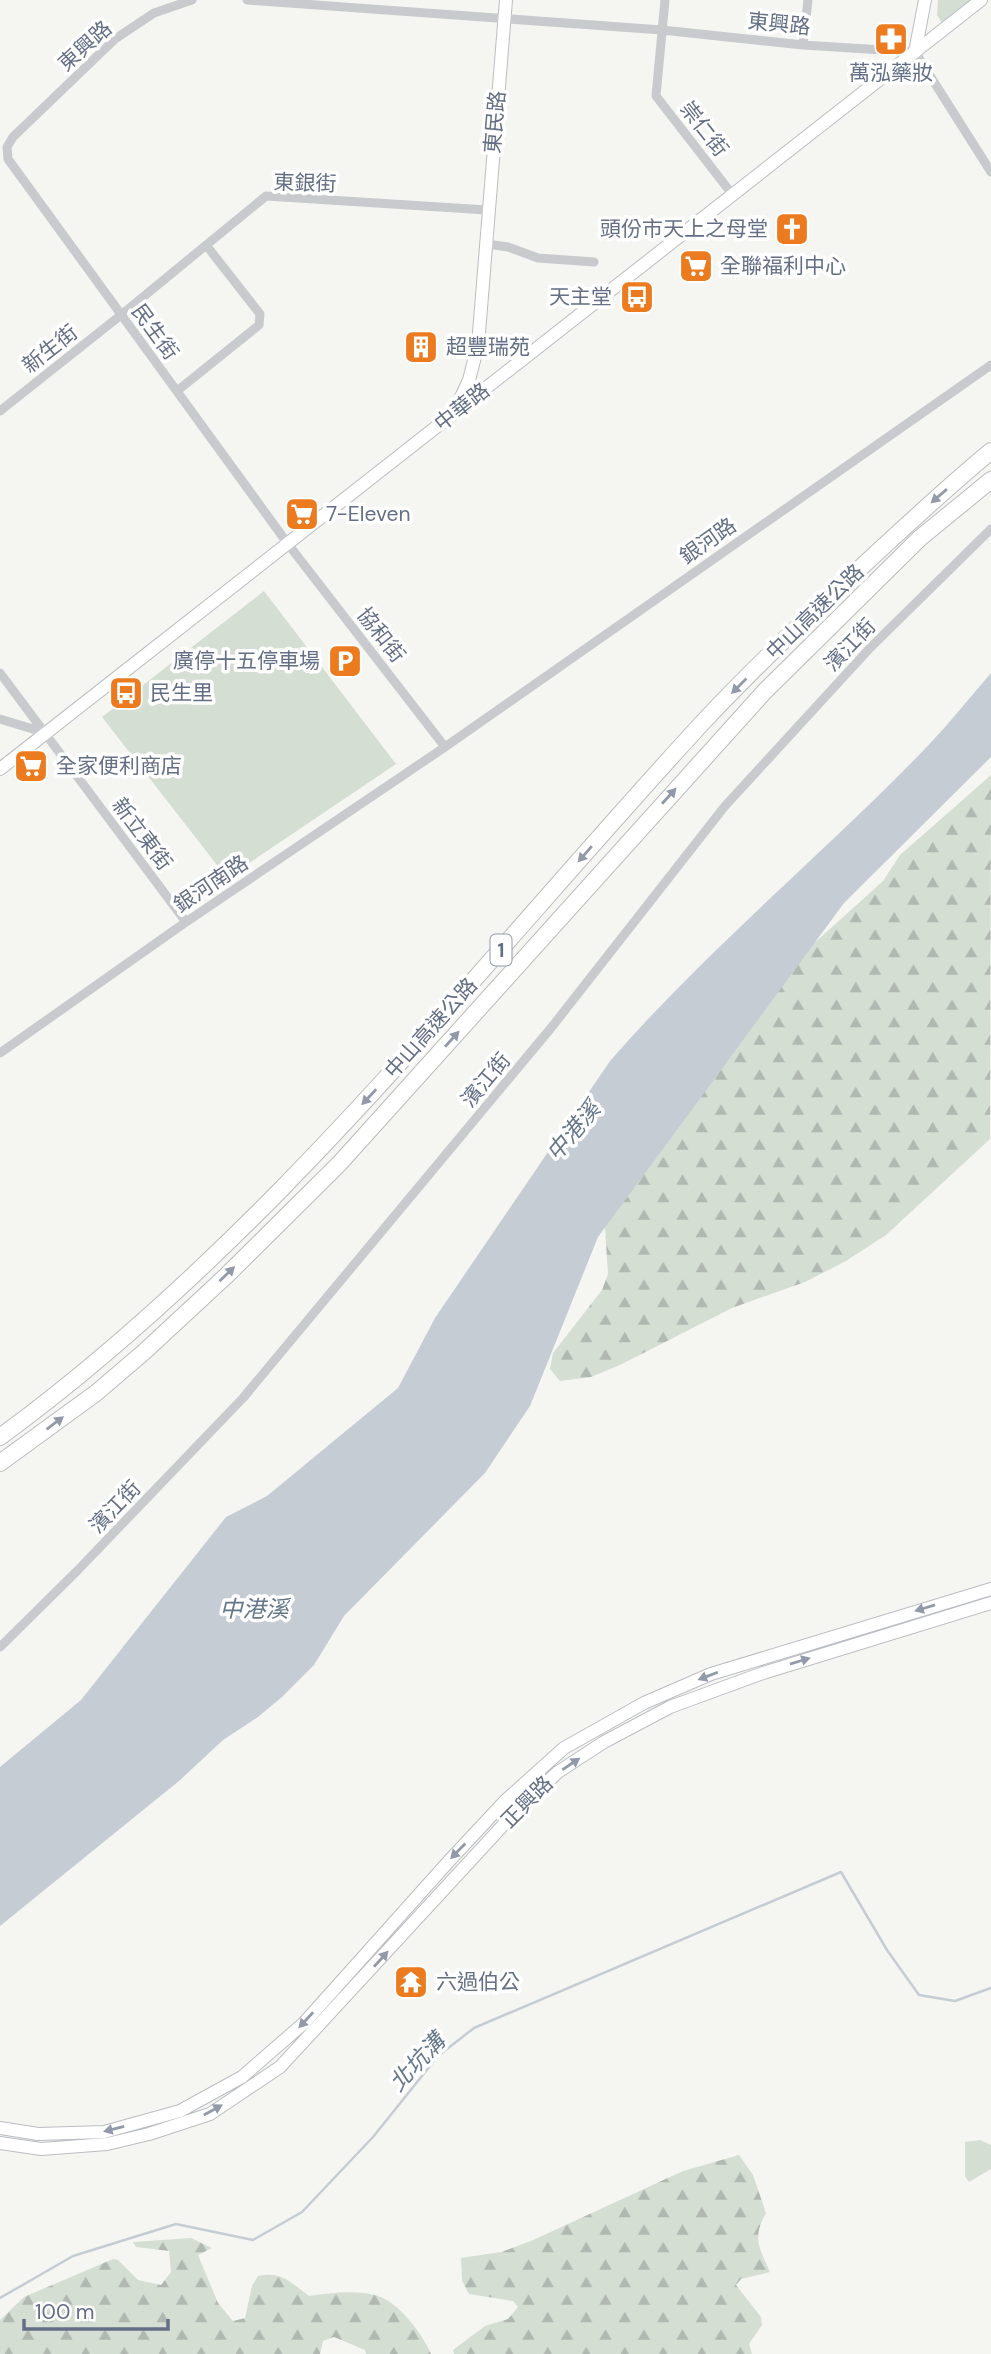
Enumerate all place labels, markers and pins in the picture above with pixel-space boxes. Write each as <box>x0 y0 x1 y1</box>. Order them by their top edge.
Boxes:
pharmacy icon: 萬泓藥妝 <box>872 20 910 58</box>
place label: 萬泓藥妝 <box>849 59 933 87</box>
church icon: 頭份市天上之母堂 <box>773 210 811 248</box>
place label: 頭份市天上之母堂 <box>600 215 768 243</box>
supermarket icon: 全聯福利中心 <box>677 247 715 285</box>
place label: 全聯福利中心 <box>720 252 846 280</box>
bus stop icon: 天主堂 <box>618 278 656 316</box>
place label: 天主堂 <box>549 283 612 311</box>
building icon: 超豐瑞苑 <box>402 328 440 366</box>
place label: 超豐瑞苑 <box>446 333 530 361</box>
supermarket icon: 7-Eleven <box>283 495 321 533</box>
place label: 7-Eleven <box>326 500 410 528</box>
parking icon: 廣停十五停車場 <box>326 642 364 680</box>
place label: 廣停十五停車場 <box>173 647 320 675</box>
bus stop icon: 民生里 <box>107 674 145 712</box>
place label: 民生里 <box>150 679 213 707</box>
supermarket icon: 全家便利商店 <box>12 747 50 785</box>
place label: 全家便利商店 <box>56 752 182 780</box>
temple icon: 六過伯公 <box>392 1963 430 2001</box>
place label: 六過伯公 <box>436 1968 520 1996</box>

